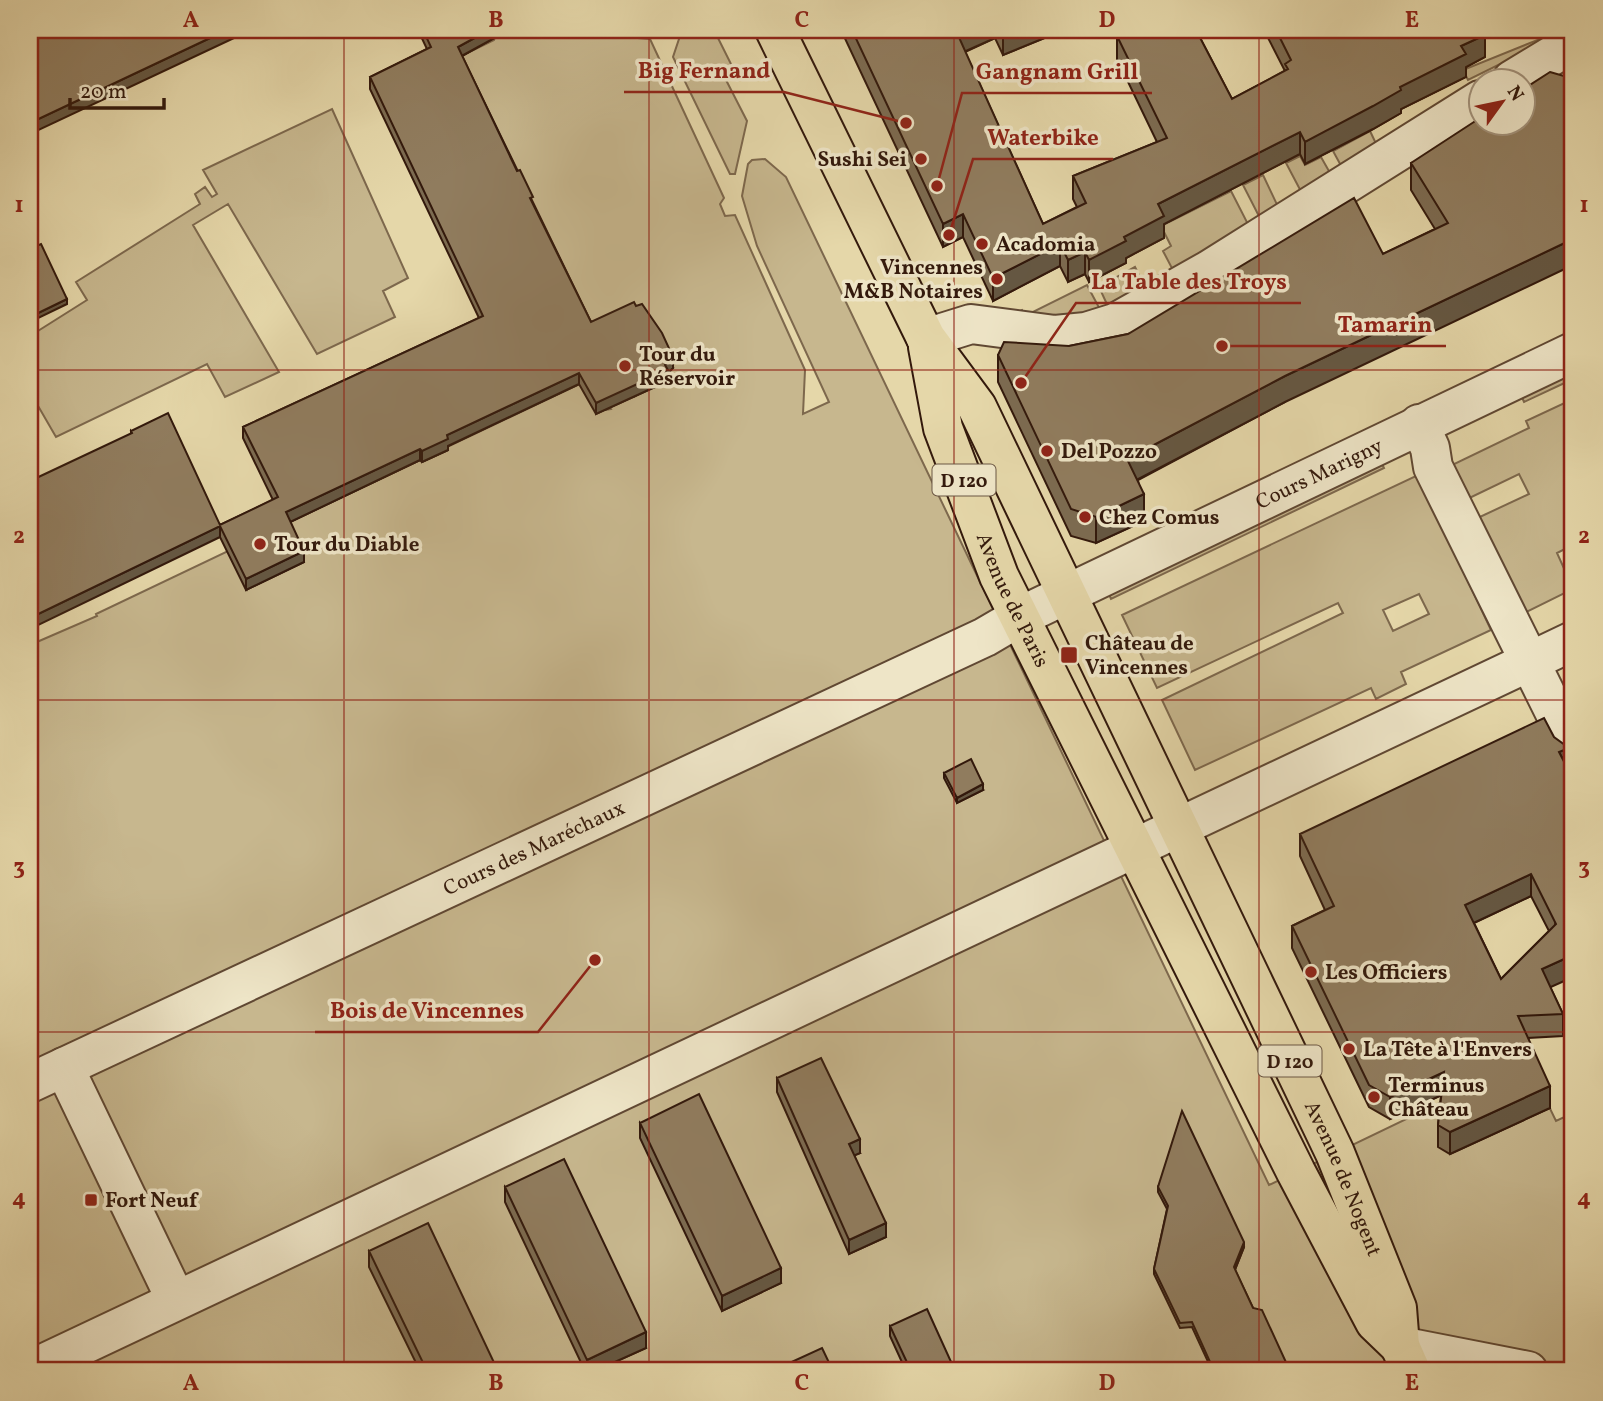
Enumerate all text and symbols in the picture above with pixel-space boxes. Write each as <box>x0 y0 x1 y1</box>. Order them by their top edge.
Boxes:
text: A <box>183 5 199 37</box>
text: B <box>488 5 504 37</box>
text: C <box>795 5 809 37</box>
text: D <box>1099 5 1116 37</box>
text: E <box>1405 5 1419 37</box>
callout: Big Fernand <box>624 48 784 92</box>
callout: Gangnam Grill <box>962 49 1152 93</box>
text: Big Fernand <box>638 56 770 88</box>
text: Gangnam Grill <box>976 57 1138 89</box>
scale bar <box>70 66 164 110</box>
north arrow <box>1466 66 1536 136</box>
text: 20 m <box>80 78 126 107</box>
text: N <box>1500 81 1529 107</box>
callout: Waterbike <box>973 115 1113 159</box>
text: Waterbike <box>987 123 1099 155</box>
place label: Sushi Sei <box>818 146 907 175</box>
marker: Sushi Sei <box>913 151 929 167</box>
text: 1 <box>14 190 24 222</box>
text: 1 <box>1579 190 1589 222</box>
place label: Acadomia <box>996 231 1096 260</box>
marker: Acadomia <box>974 236 990 252</box>
place label: Vincennes M&B Notaires <box>844 254 983 307</box>
callout: La Table des Troys <box>1076 259 1301 303</box>
text: La Table des Troys <box>1091 267 1287 299</box>
marker: Vincennes M&B Notaires <box>989 271 1005 287</box>
callout: Tamarin <box>1323 302 1446 346</box>
text: Tamarin <box>1337 310 1433 342</box>
place label: Tour du Réservoir <box>639 341 735 394</box>
marker: Tour du Réservoir <box>617 358 633 374</box>
street label: Cours Marigny <box>1251 432 1389 518</box>
place label: Del Pozzo <box>1061 438 1157 467</box>
marker: Del Pozzo <box>1039 443 1055 459</box>
road number: D 120 <box>932 464 996 495</box>
place label: Chez Comus <box>1099 504 1219 533</box>
marker: Chez Comus <box>1077 509 1093 525</box>
text: 2 <box>13 521 25 553</box>
text: 2 <box>1578 521 1590 553</box>
street label: Avenue de Paris <box>968 529 1055 673</box>
place label: Tour du Diable <box>274 531 419 560</box>
marker: Tour du Diable <box>252 536 268 552</box>
place label: Château de Vincennes <box>1085 630 1194 683</box>
marker: Château de Vincennes <box>1059 645 1079 665</box>
street label: Cours des Maréchaux <box>439 794 630 904</box>
text: 3 <box>13 852 25 884</box>
text: 3 <box>1578 852 1590 884</box>
place label: Les Officiers <box>1325 959 1447 988</box>
marker: Les Officiers <box>1303 964 1319 980</box>
callout: Bois de Vincennes <box>315 988 538 1032</box>
text: Bois de Vincennes <box>330 996 524 1028</box>
place label: La Tête à l'Envers <box>1363 1036 1532 1065</box>
marker: La Tête à l'Envers <box>1341 1041 1357 1057</box>
road number: D 120 <box>1258 1046 1322 1077</box>
place label: Terminus Château <box>1388 1072 1484 1125</box>
marker: Terminus Château <box>1366 1089 1382 1105</box>
street label: Avenue de Nogent <box>1296 1096 1388 1261</box>
text: 4 <box>12 1183 26 1215</box>
text: 4 <box>1577 1183 1591 1215</box>
place label: Fort Neuf <box>105 1187 199 1216</box>
marker: Fort Neuf <box>83 1192 99 1208</box>
text: A <box>183 1368 199 1400</box>
text: B <box>488 1368 504 1400</box>
text: C <box>795 1368 809 1400</box>
text: D <box>1099 1368 1116 1400</box>
text: E <box>1405 1368 1419 1400</box>

